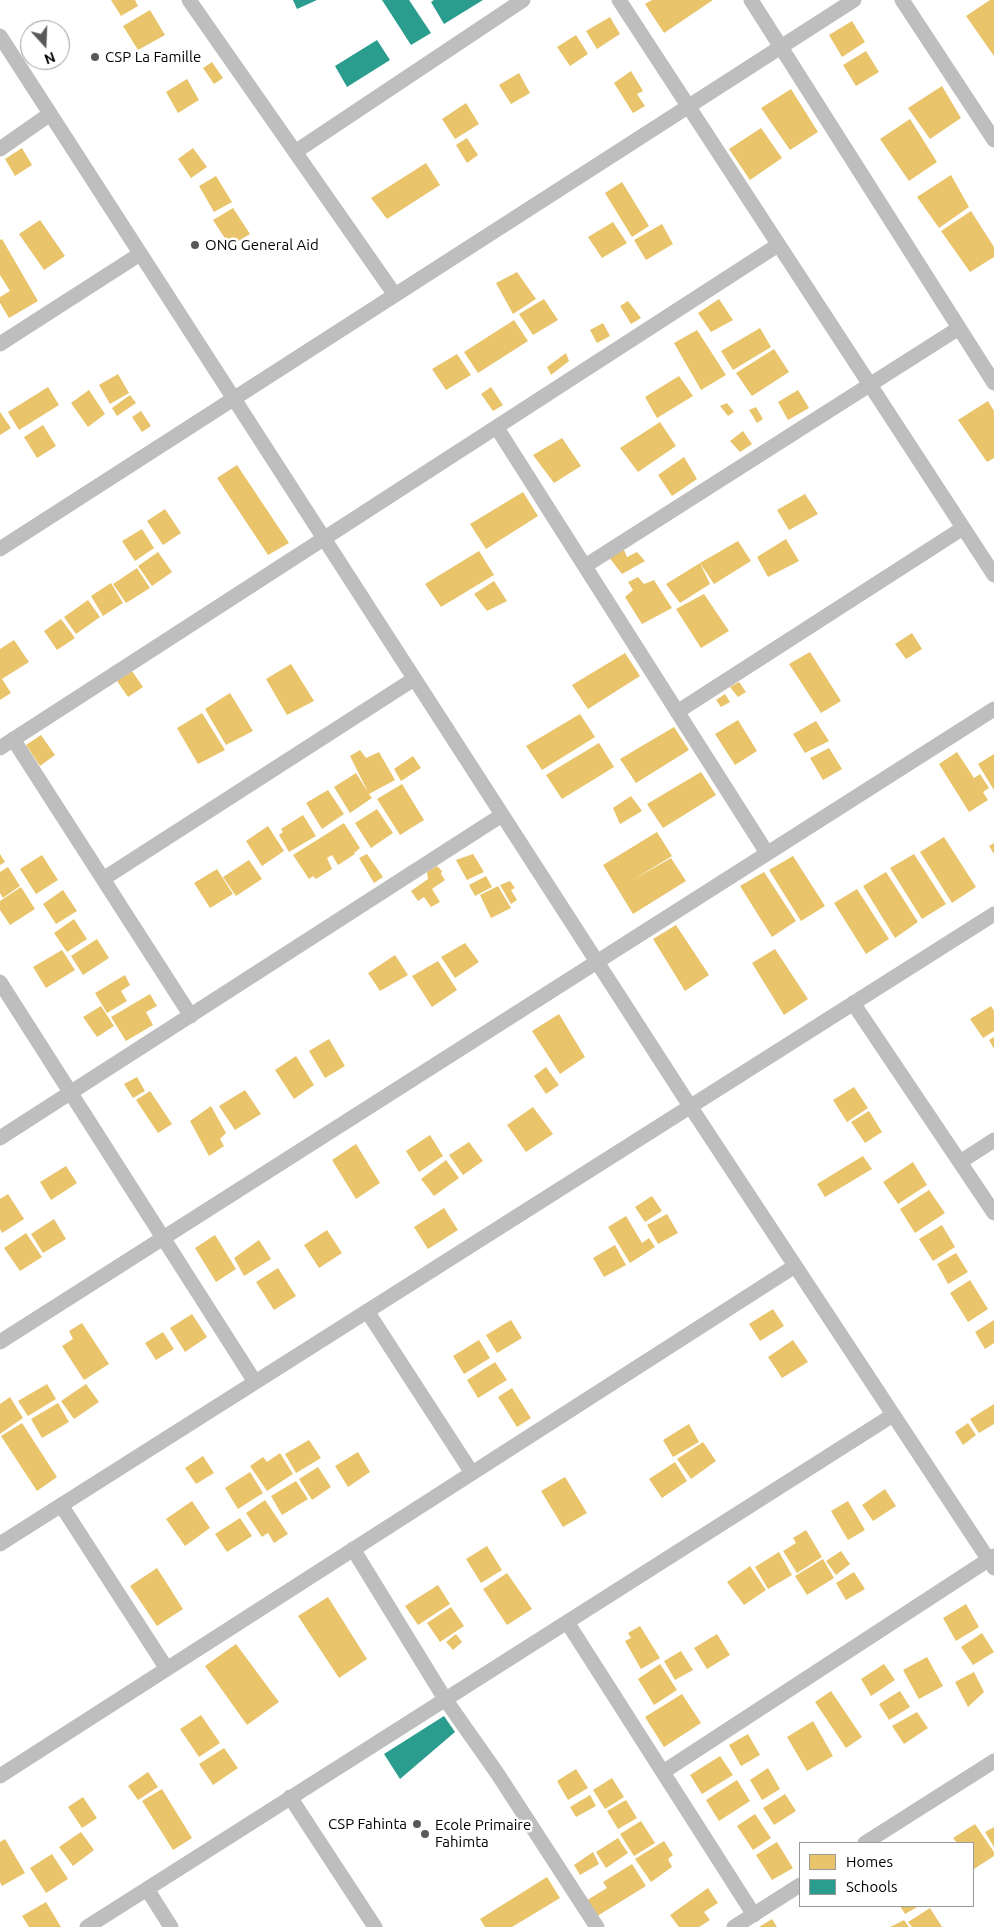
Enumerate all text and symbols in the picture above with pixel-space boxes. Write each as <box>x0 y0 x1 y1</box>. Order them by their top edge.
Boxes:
north arrow <box>20 20 70 70</box>
place label: CSP La Famille <box>105 48 201 66</box>
text: N <box>42 49 57 67</box>
marker: CSP La Famille <box>89 51 101 63</box>
place label: ONG General Aid <box>205 236 319 254</box>
marker: ONG General Aid <box>189 239 201 251</box>
place label: CSP Fahinta <box>328 1815 407 1833</box>
place label: Ecole Primaire Fahimta <box>435 1816 531 1851</box>
marker: CSP Fahinta <box>411 1818 423 1830</box>
marker: Ecole Primaire Fahimta <box>419 1828 431 1840</box>
legend <box>799 1842 974 1907</box>
text: Homes <box>846 1853 893 1870</box>
text: Schools <box>846 1878 897 1895</box>

